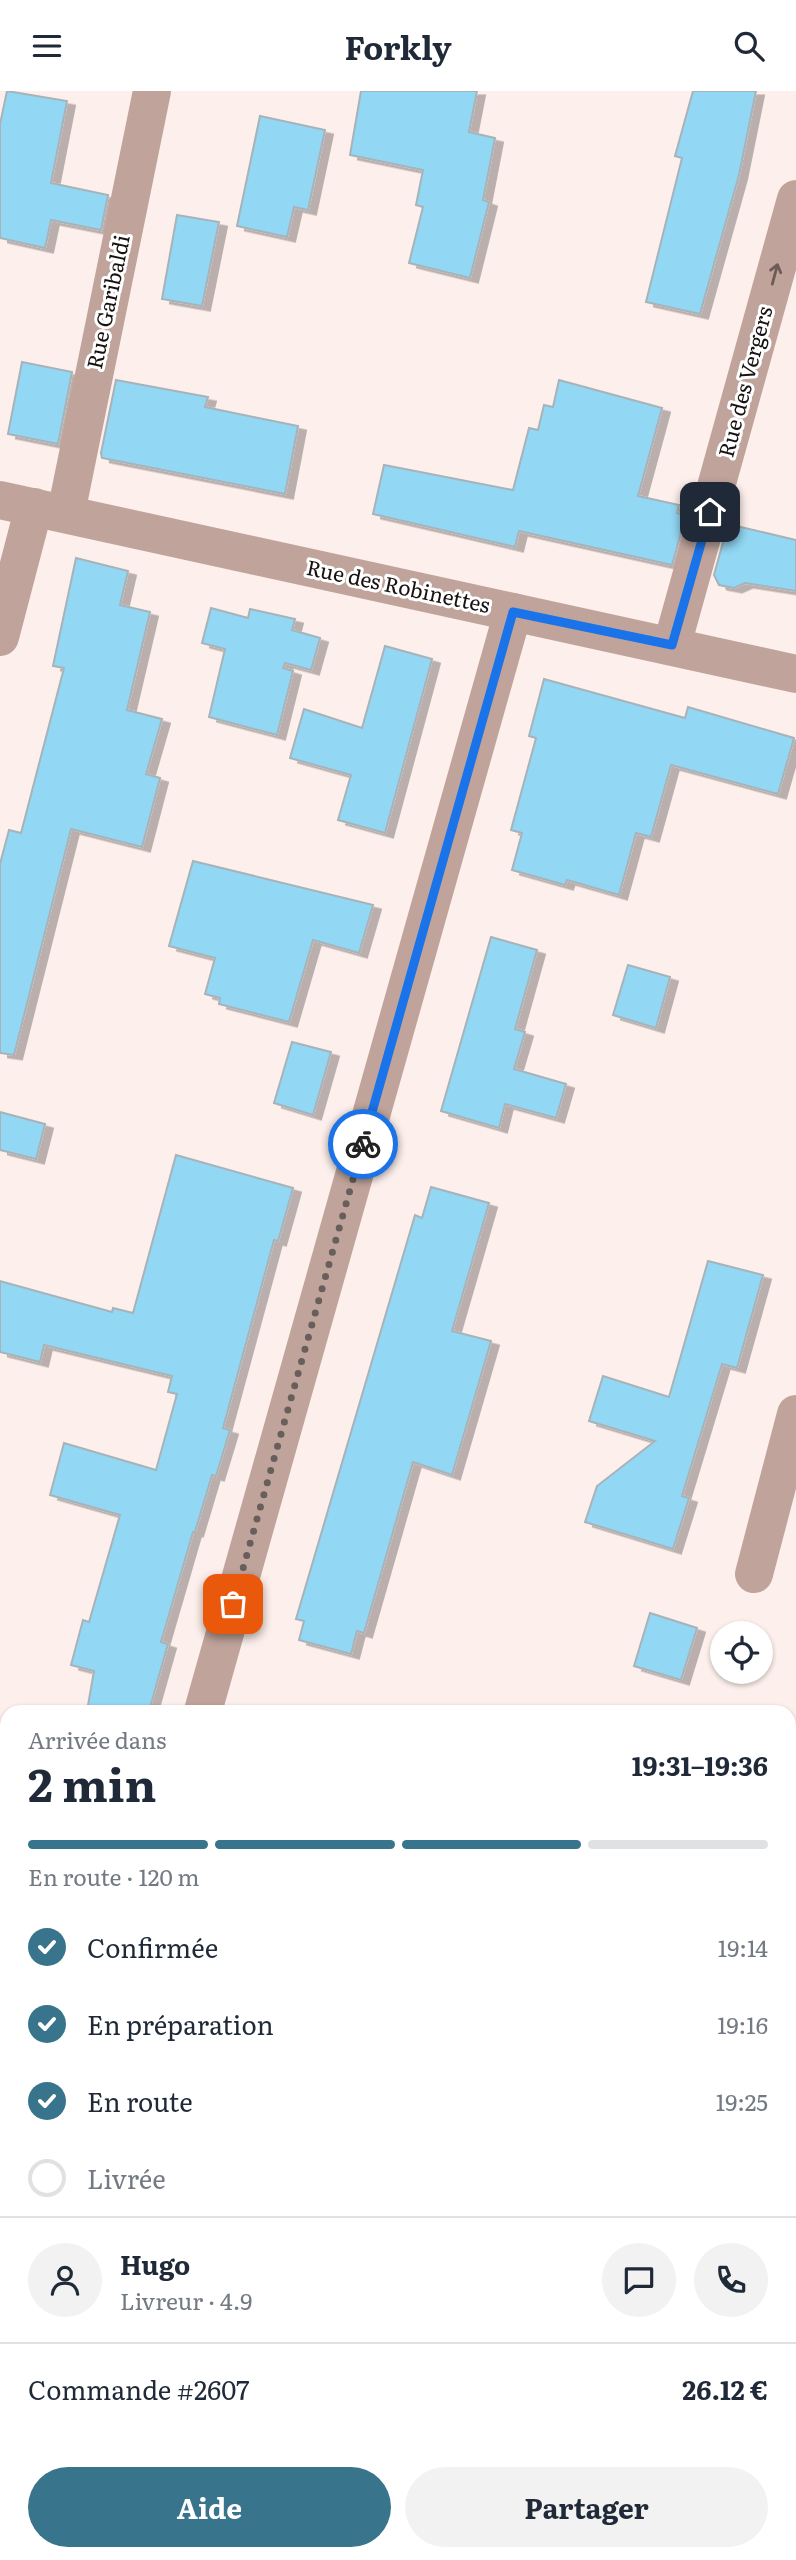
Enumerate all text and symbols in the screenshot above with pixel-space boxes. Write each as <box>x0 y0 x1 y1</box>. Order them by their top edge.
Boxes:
text: Forkly <box>344 22 452 70</box>
icon: menu <box>28 27 66 65</box>
icon: search <box>730 27 768 65</box>
street label: Rue Garibaldi <box>77 231 136 372</box>
one-way arrow <box>770 263 783 285</box>
street label: Rue des Vergers <box>709 302 779 460</box>
pin <box>680 482 740 542</box>
icon: home <box>691 493 729 531</box>
street label: Rue des Robinettes <box>304 550 493 619</box>
courier <box>328 1109 398 1179</box>
icon: bike <box>344 1125 382 1163</box>
pin <box>203 1574 263 1634</box>
icon: bag <box>214 1585 252 1623</box>
map controls <box>710 1621 773 1684</box>
button: locate <box>710 1621 773 1684</box>
text: Arrivée dans <box>28 1722 166 1756</box>
text: 19:31–19:36 <box>632 1745 768 1784</box>
text: 2 min <box>28 1748 157 1816</box>
text: En route · 120 m <box>28 1859 200 1893</box>
text: Confirmée <box>87 1927 218 1966</box>
icon: check <box>28 1928 66 1966</box>
text: 19:14 <box>718 1930 768 1964</box>
text: En préparation <box>87 2004 274 2043</box>
icon: check <box>28 2005 66 2043</box>
text: 19:16 <box>717 2007 768 2041</box>
text: En route <box>87 2081 193 2120</box>
icon: check <box>28 2082 66 2120</box>
text: 19:25 <box>716 2084 768 2118</box>
text: Livrée <box>87 2158 166 2197</box>
button: person <box>28 2243 102 2317</box>
button: chat <box>602 2243 676 2317</box>
button: phone <box>694 2243 768 2317</box>
text: Hugo <box>120 2244 190 2283</box>
text: Livreur · 4.9 <box>120 2283 252 2317</box>
text: Commande #2607 <box>28 2369 249 2408</box>
text: 26.12 € <box>682 2369 768 2408</box>
button: Aide <box>28 2467 391 2547</box>
button: Partager <box>405 2467 768 2547</box>

